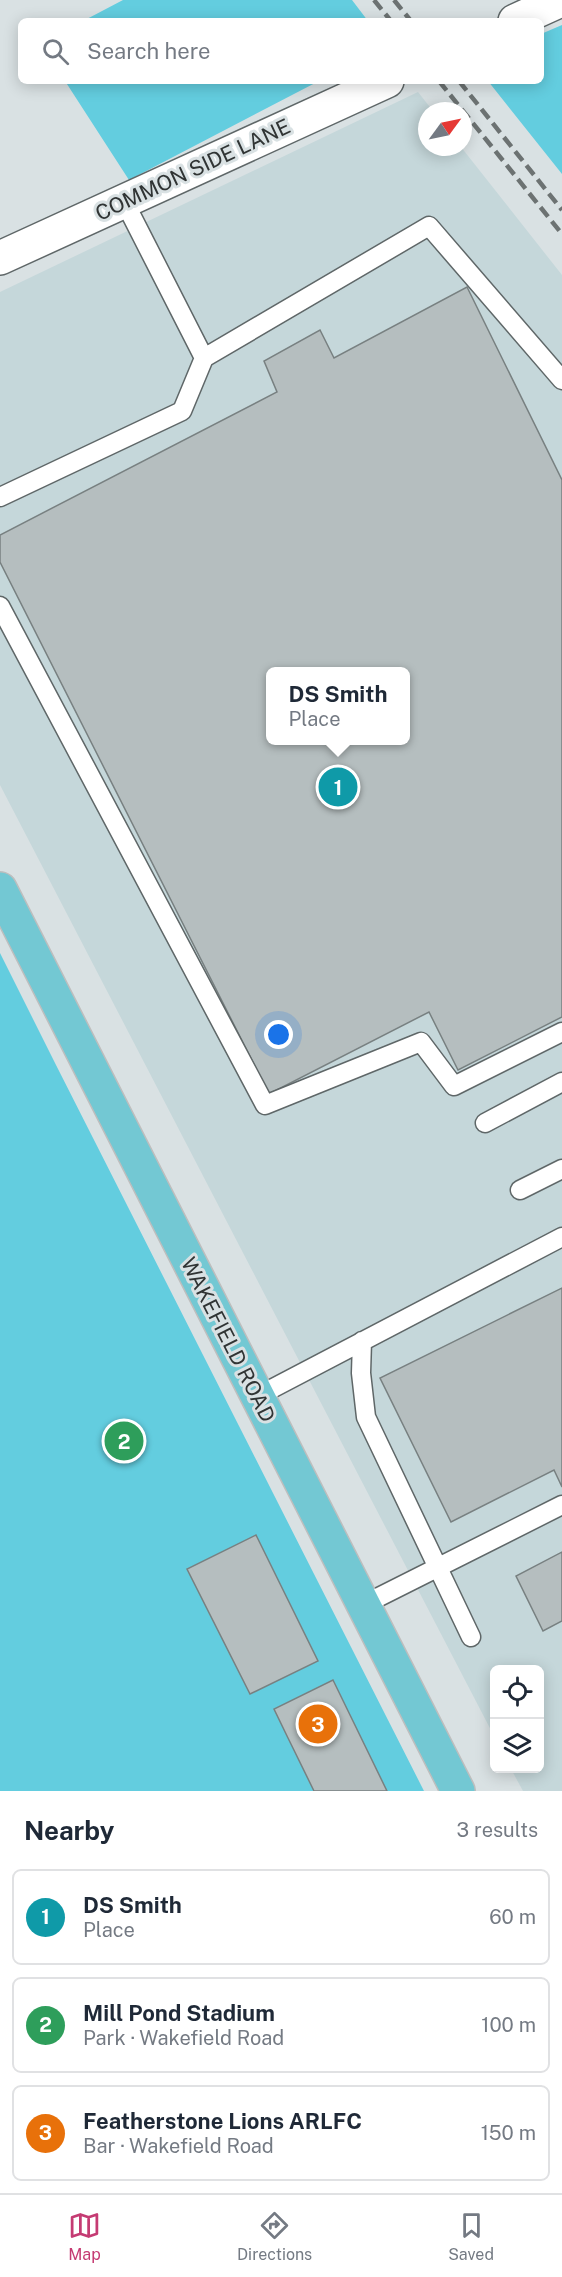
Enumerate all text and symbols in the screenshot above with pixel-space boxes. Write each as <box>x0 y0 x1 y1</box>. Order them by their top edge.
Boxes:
search box <box>18 18 544 84</box>
icon: search <box>39 35 72 68</box>
text: Search here <box>87 38 211 64</box>
north arrow <box>418 102 472 156</box>
street label: COMMON SIDE LANE <box>91 113 294 226</box>
popup <box>266 667 410 745</box>
text: DS Smith <box>289 681 387 707</box>
text: Place <box>289 707 340 731</box>
pin: 1 <box>318 764 358 810</box>
your location <box>264 1020 293 1049</box>
street label: WAKEFIELD ROAD <box>176 1253 281 1426</box>
pin: 2 <box>104 1418 144 1464</box>
map controls <box>490 1665 544 1773</box>
button: locate <box>490 1665 544 1719</box>
pin: 3 <box>298 1702 338 1746</box>
button: layers <box>490 1719 544 1773</box>
text: Nearby <box>24 1815 114 1846</box>
text: 3 results <box>457 1818 538 1842</box>
text: DS Smith <box>83 1892 182 1918</box>
text: 1 <box>41 1905 50 1929</box>
text: 60 m <box>489 1905 536 1929</box>
text: Place <box>83 1918 135 1942</box>
text: Mill Pond Stadium <box>83 2000 275 2026</box>
text: 2 <box>39 2013 52 2037</box>
text: 100 m <box>481 2013 536 2037</box>
text: Park · Wakefield Road <box>83 2026 284 2050</box>
text: Featherstone Lions ARLFC <box>83 2108 362 2134</box>
text: 3 <box>39 2121 52 2145</box>
text: 150 m <box>481 2121 536 2145</box>
text: Bar · Wakefield Road <box>83 2134 274 2158</box>
tab: Map <box>68 2209 101 2264</box>
tab: Directions <box>237 2209 312 2264</box>
tab: Saved <box>448 2209 494 2264</box>

